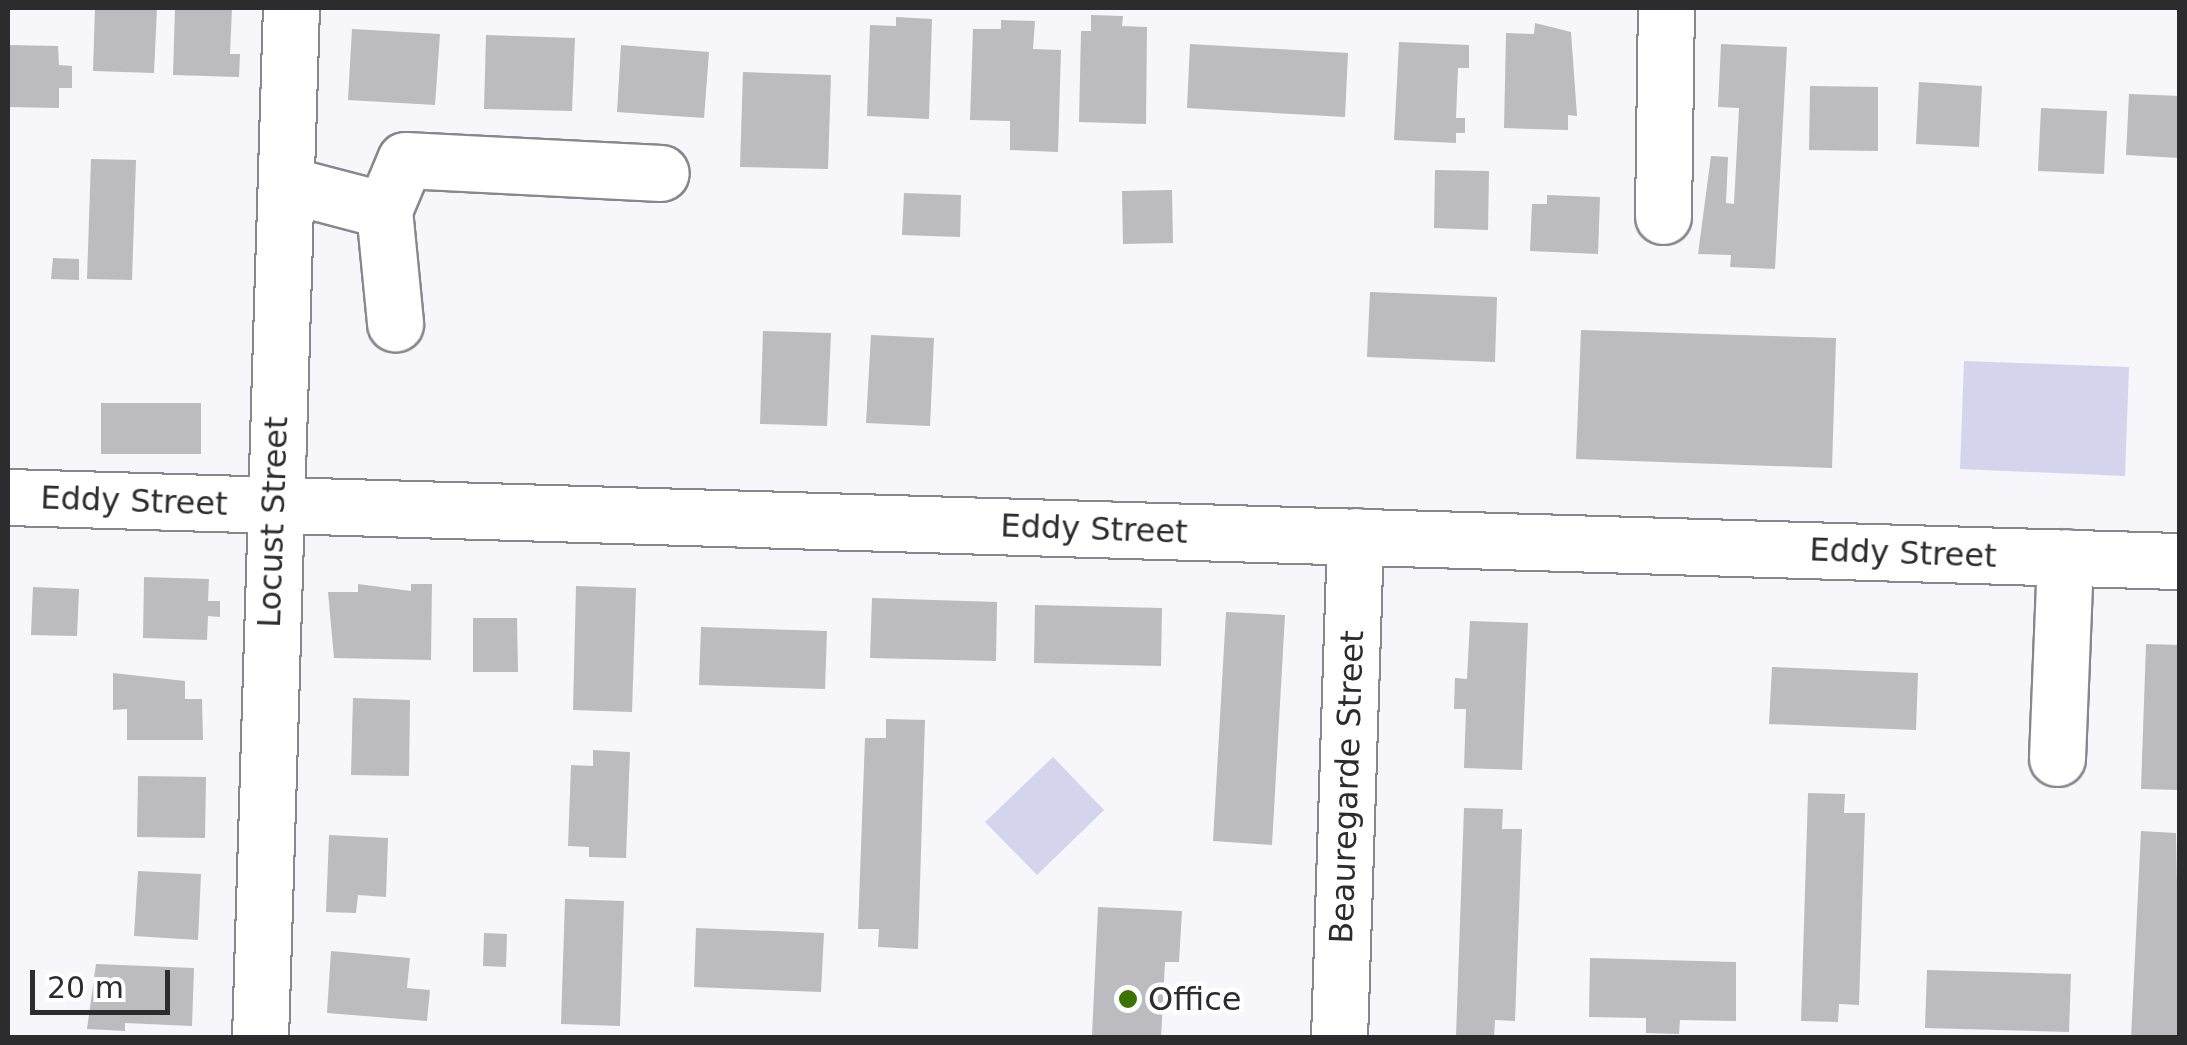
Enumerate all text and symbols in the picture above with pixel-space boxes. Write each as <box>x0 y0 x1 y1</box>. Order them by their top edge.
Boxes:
street label: Locust Street <box>250 416 296 628</box>
street label: Eddy Street <box>40 479 228 523</box>
street label: Eddy Street <box>1000 507 1188 551</box>
street label: Eddy Street <box>1809 531 1997 575</box>
street label: Beauregarde Street <box>1322 630 1372 944</box>
scale bar <box>35 950 175 1012</box>
text: 20 m <box>47 970 124 1005</box>
place label: Office <box>1148 980 1241 1018</box>
marker: Office <box>1117 988 1139 1010</box>

